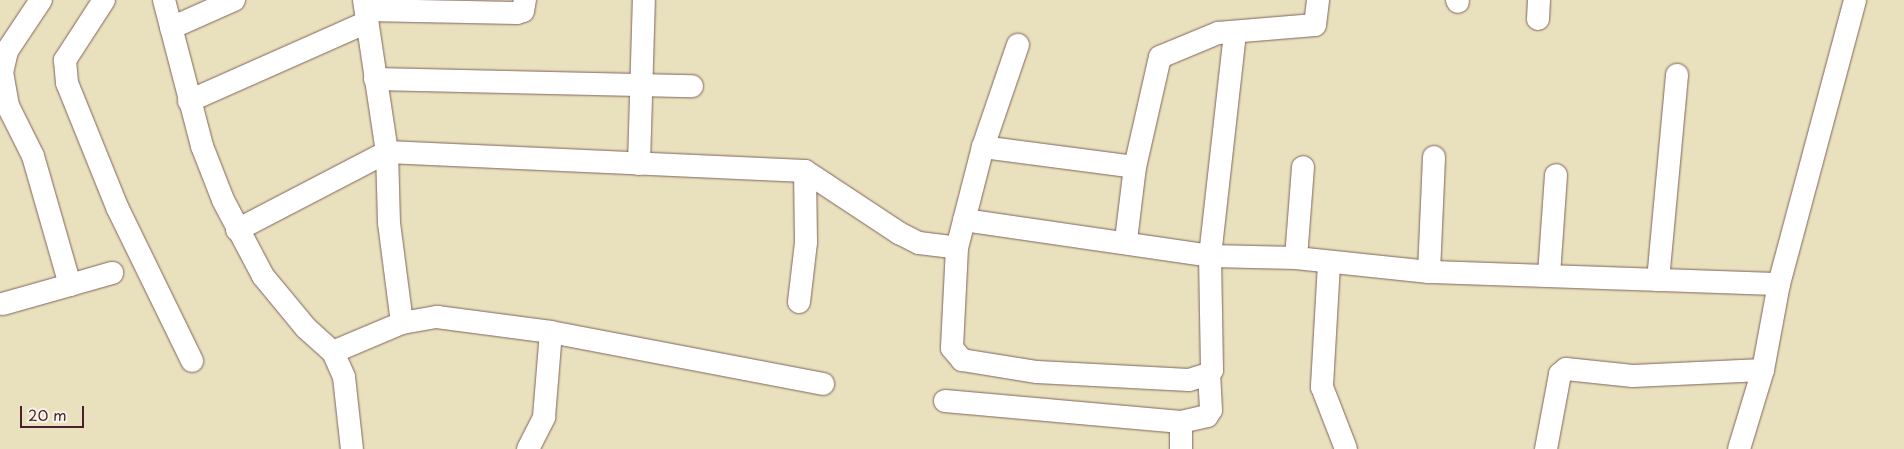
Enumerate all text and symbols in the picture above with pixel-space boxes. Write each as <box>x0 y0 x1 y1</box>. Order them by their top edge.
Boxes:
scale bar <box>22 396 86 428</box>
text: 20 m <box>28 403 67 426</box>

